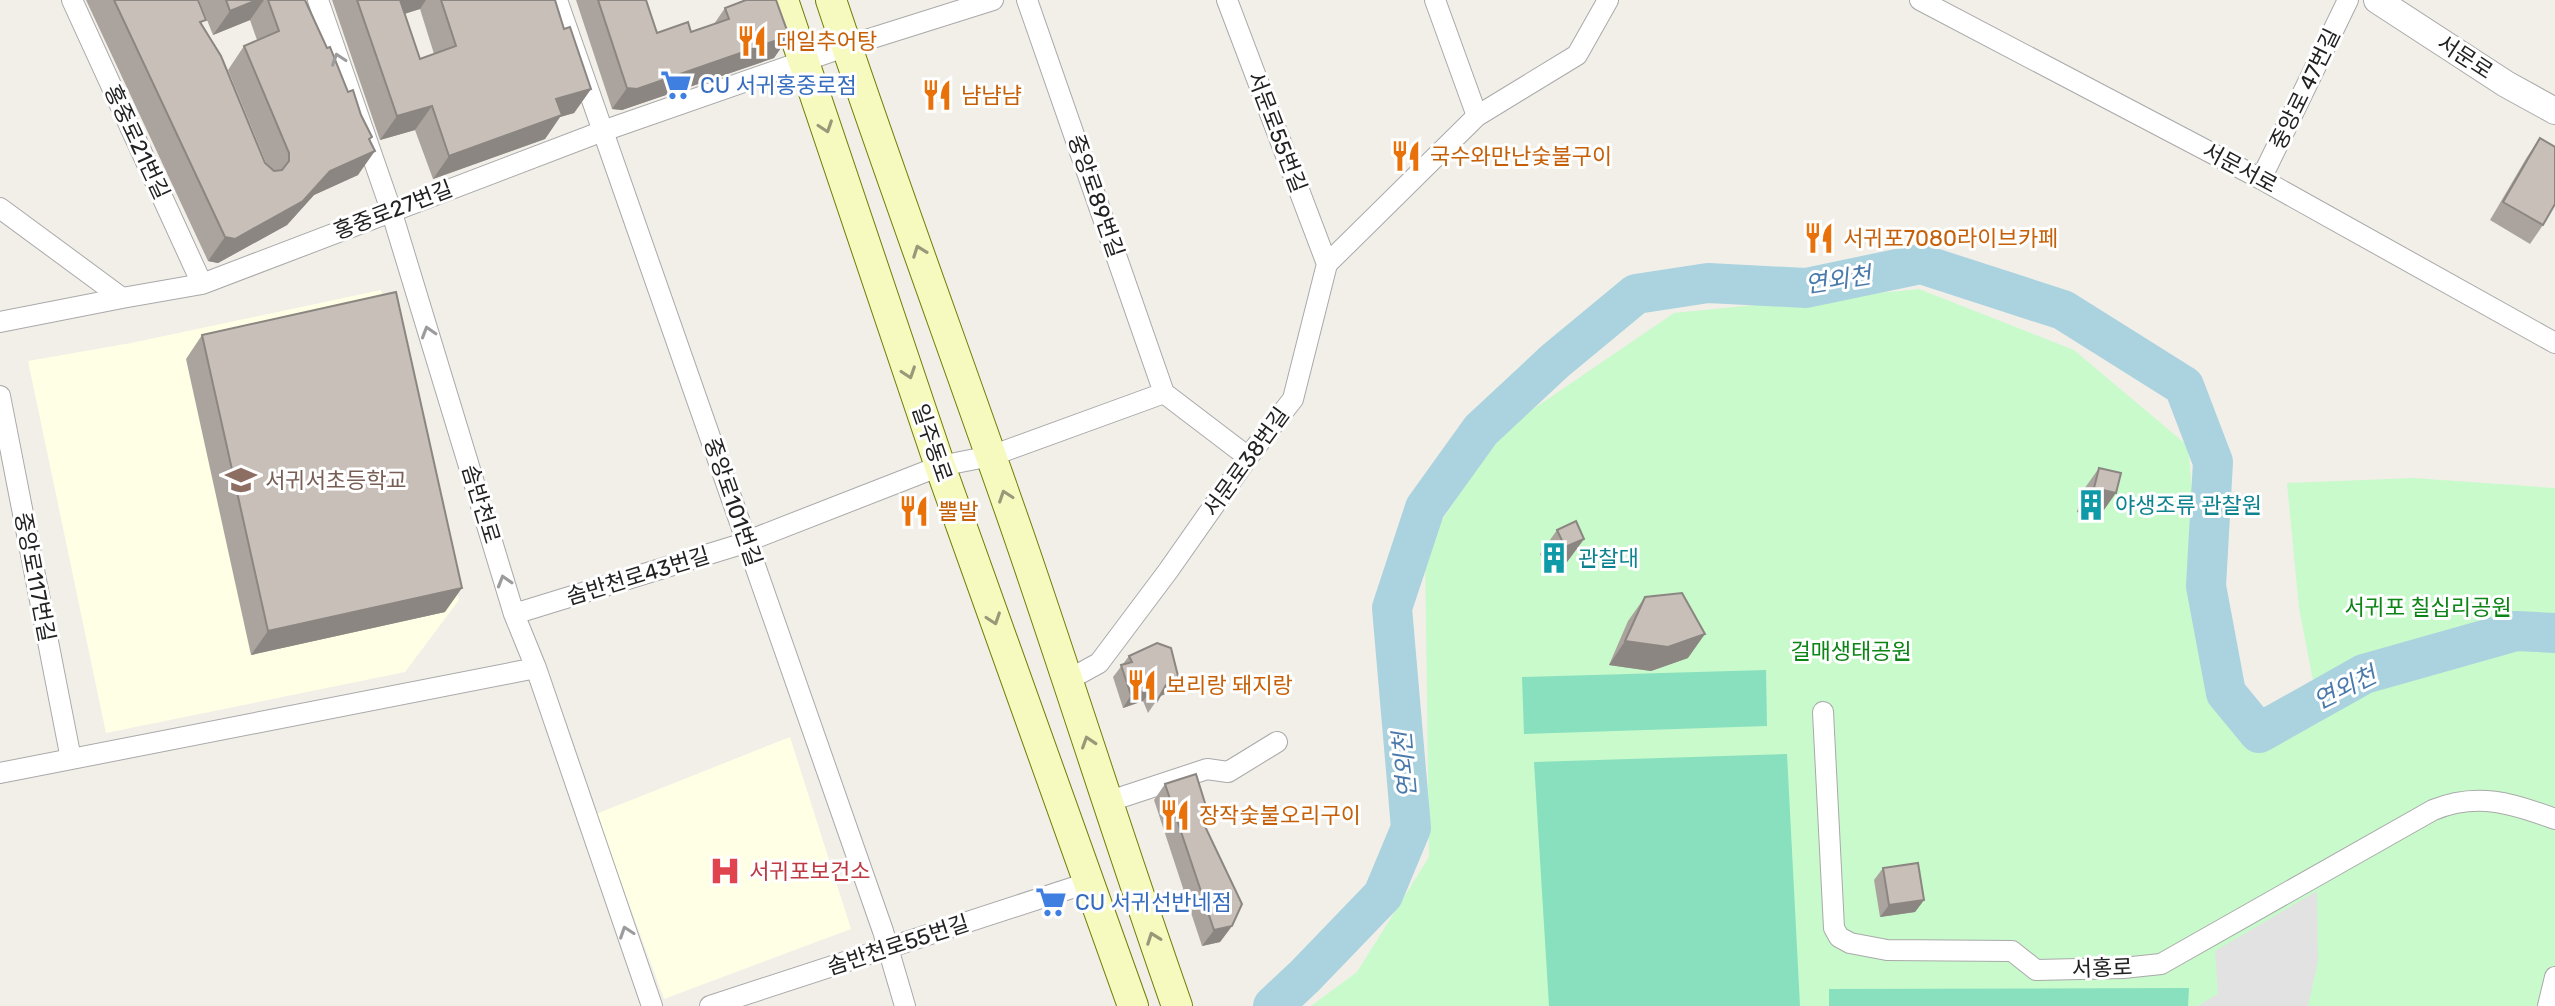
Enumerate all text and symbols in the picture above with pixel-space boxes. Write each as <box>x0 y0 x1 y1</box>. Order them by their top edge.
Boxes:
restaurant icon: 대일추어탕 <box>735 24 769 58</box>
street label: 중앙로 47번길 <box>2264 24 2346 154</box>
place label: 대일추어탕 <box>776 28 877 55</box>
street label: 서문로 <box>2432 29 2498 85</box>
one-way arrow <box>332 52 348 66</box>
supermarket icon: CU 서귀홍중로점 <box>659 68 693 102</box>
street label: 서문로55번길 <box>1242 68 1312 196</box>
place label: CU 서귀홍중로점 <box>700 72 857 99</box>
restaurant icon: 냠냠냠 <box>920 78 954 112</box>
street label: 홍중로21번길 <box>99 80 175 204</box>
place label: 냠냠냠 <box>961 82 1022 109</box>
one-way arrow <box>816 119 832 133</box>
street label: 중앙로89번길 <box>1062 131 1130 261</box>
street label: 서문서로 <box>2198 137 2282 199</box>
restaurant icon: 국수와만난숯불구이 <box>1389 139 1423 173</box>
place label: 국수와만난숯불구이 <box>1430 143 1612 170</box>
street label: 홍중로27번길 <box>330 175 456 245</box>
restaurant icon: 서귀포7080라이브카페 <box>1802 221 1836 255</box>
place label: 서귀포7080라이브카페 <box>1843 225 2058 252</box>
one-way arrow <box>912 245 929 259</box>
water label: 연외천 <box>1803 261 1876 299</box>
one-way arrow <box>421 326 437 340</box>
one-way arrow <box>899 366 915 380</box>
street label: 일주동로 <box>906 400 958 486</box>
street label: 서문로38번길 <box>1197 402 1295 522</box>
street label: 중앙로101번길 <box>698 434 768 570</box>
street label: 솜반천로 <box>456 461 506 547</box>
school or university icon: 서귀서초등학교 <box>224 463 258 497</box>
place label: 서귀서초등학교 <box>265 467 407 494</box>
building icon: 야생조류 관찰원 <box>2074 488 2108 522</box>
one-way arrow <box>999 490 1015 504</box>
place label: 야생조류 관찰원 <box>2115 492 2262 519</box>
restaurant icon: 뿔발 <box>897 494 931 528</box>
place label: 뿔발 <box>938 498 978 525</box>
street label: 중앙로117번길 <box>9 510 61 644</box>
street label: 솜반천로43번길 <box>563 541 713 611</box>
building icon: 관찰대 <box>1537 541 1571 575</box>
place label: 관찰대 <box>1578 545 1639 572</box>
one-way arrow <box>497 575 513 588</box>
park label: 서귀포 칠십리공원 <box>2344 594 2512 621</box>
one-way arrow <box>984 611 1000 625</box>
park label: 걸매생태공원 <box>1790 638 1912 665</box>
water label: 연외천 <box>2309 660 2384 715</box>
restaurant icon: 보리랑 돼지랑 <box>1125 668 1159 702</box>
place label: 보리랑 돼지랑 <box>1166 672 1293 699</box>
water label: 연외천 <box>1388 728 1422 799</box>
one-way arrow <box>1082 736 1098 750</box>
restaurant icon: 장작숯불오리구이 <box>1158 798 1192 832</box>
place label: 장작숯불오리구이 <box>1199 802 1361 829</box>
hospital icon: 서귀포보건소 <box>708 854 742 888</box>
place label: 서귀포보건소 <box>749 858 870 885</box>
supermarket icon: CU 서귀선반네점 <box>1034 885 1068 919</box>
place label: CU 서귀선반네점 <box>1075 889 1232 916</box>
street label: 솜반천로55번길 <box>824 909 972 981</box>
one-way arrow <box>620 926 636 940</box>
one-way arrow <box>1146 932 1163 946</box>
street label: 서홍로 <box>2071 953 2133 983</box>

